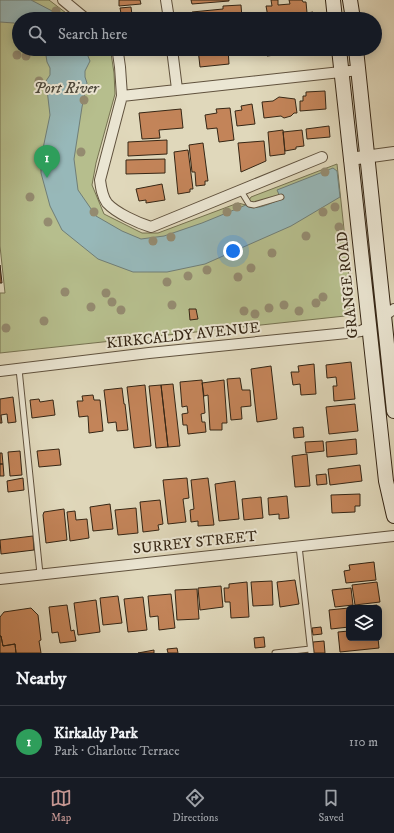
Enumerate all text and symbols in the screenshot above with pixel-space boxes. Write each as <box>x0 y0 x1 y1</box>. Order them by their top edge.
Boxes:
search box <box>12 12 382 56</box>
icon: search <box>26 23 48 45</box>
text: Search here <box>58 25 127 44</box>
water label: Port River <box>33 78 100 98</box>
pin: 1 <box>34 145 60 178</box>
street label: GRANGE ROAD <box>332 230 363 339</box>
your location <box>223 241 243 261</box>
street label: KIRKCALDY AVENUE <box>105 318 261 353</box>
street label: SURREY STREET <box>132 526 259 558</box>
map controls <box>346 605 382 641</box>
button: layers <box>346 605 382 641</box>
text: Nearby <box>16 668 66 690</box>
text: Kirkaldy Park <box>54 724 138 743</box>
text: 1 <box>27 734 31 750</box>
text: 110 m <box>349 734 378 750</box>
text: Park · Charlotte Terrace <box>54 743 180 759</box>
tab: Map <box>50 787 72 825</box>
tab: Directions <box>173 787 218 825</box>
tab: Saved <box>319 787 344 825</box>

